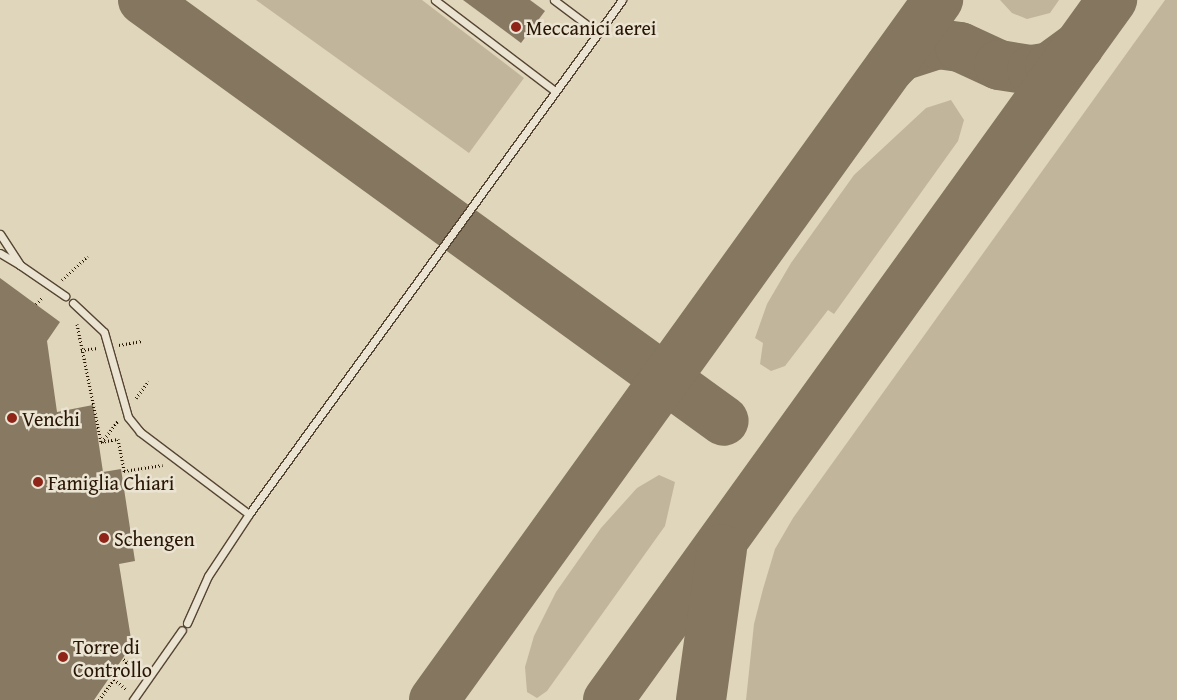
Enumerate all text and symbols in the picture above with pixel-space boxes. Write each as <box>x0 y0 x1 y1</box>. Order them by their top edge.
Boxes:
place label: Meccanici aerei <box>526 15 656 39</box>
marker: Meccanici aerei <box>510 21 522 33</box>
place label: Venchi <box>22 406 80 430</box>
marker: Venchi <box>6 412 18 424</box>
place label: Famiglia Chiari <box>48 470 174 494</box>
marker: Famiglia Chiari <box>32 476 44 488</box>
place label: Schengen <box>114 526 195 550</box>
marker: Schengen <box>98 532 110 544</box>
place label: Torre di Controllo <box>73 634 152 681</box>
marker: Torre di Controllo <box>57 651 69 663</box>

